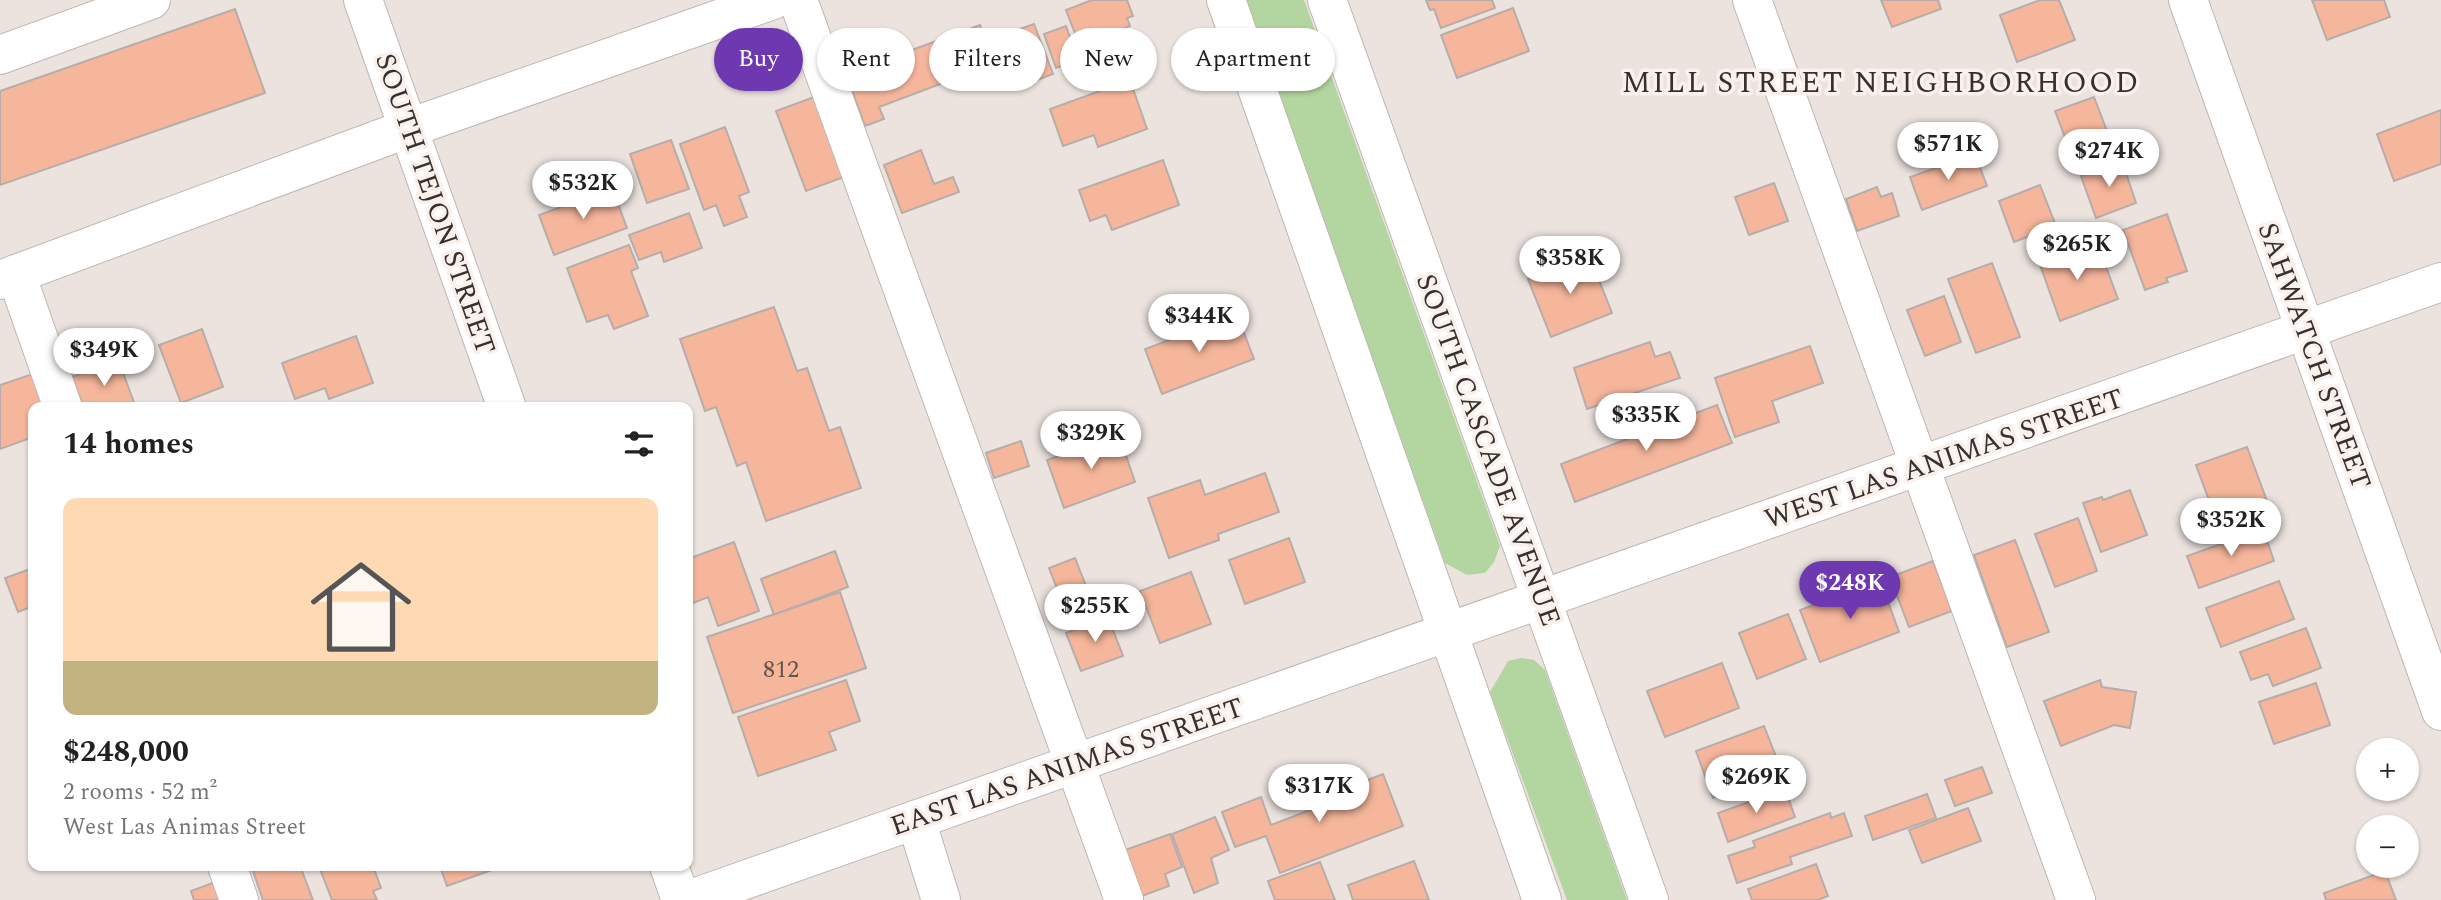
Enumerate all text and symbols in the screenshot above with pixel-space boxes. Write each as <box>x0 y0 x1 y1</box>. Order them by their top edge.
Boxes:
chip: Buy <box>714 28 803 91</box>
chip: Rent <box>817 28 915 91</box>
chip: Filters <box>929 28 1046 91</box>
chip: New <box>1060 28 1157 91</box>
chip: Apartment <box>1171 28 1335 91</box>
street label: SOUTH TEJON STREET <box>363 48 507 360</box>
district label: MILL STREET NEIGHBORHOOD <box>1622 60 2140 106</box>
pin: $571K <box>1899 122 1997 182</box>
text: $571K <box>1913 127 1983 162</box>
pin: $274K <box>2060 130 2158 189</box>
text: $274K <box>2074 134 2144 169</box>
pin: $532K <box>534 162 632 221</box>
text: $532K <box>548 166 618 201</box>
street label: SAHWATCH STREET <box>2246 216 2382 496</box>
pin: $265K <box>2028 222 2126 282</box>
text: $265K <box>2042 227 2112 262</box>
pin: $358K <box>1521 236 1619 296</box>
text: $358K <box>1535 241 1605 276</box>
street label: SOUTH CASCADE AVENUE <box>1404 268 1572 632</box>
pin: $344K <box>1150 294 1248 354</box>
text: $344K <box>1164 299 1234 334</box>
pin: $349K <box>55 328 153 388</box>
text: $349K <box>69 333 139 368</box>
street label: WEST LAS ANIMAS STREET <box>1758 377 2130 541</box>
pin: $335K <box>1597 393 1695 453</box>
text: $335K <box>1611 398 1681 433</box>
pin: $329K <box>1042 412 1140 471</box>
text: $329K <box>1056 416 1126 451</box>
text: 14 homes <box>63 421 194 467</box>
icon: filters <box>620 425 658 463</box>
pin: $352K <box>2182 498 2280 558</box>
text: $352K <box>2196 503 2266 538</box>
icon: home <box>298 544 424 670</box>
pin: $248K <box>1801 562 1899 621</box>
text: $248K <box>1815 566 1885 601</box>
pin: $255K <box>1046 584 1144 644</box>
text: $255K <box>1060 589 1130 624</box>
house number: 812 <box>763 652 799 688</box>
street label: EAST LAS ANIMAS STREET <box>884 686 1250 848</box>
text: $248,000 <box>63 729 189 775</box>
map controls <box>2356 738 2419 878</box>
button: + <box>2356 738 2419 801</box>
pin: $269K <box>1707 756 1805 815</box>
text: $269K <box>1721 760 1791 795</box>
pin: $317K <box>1270 764 1368 824</box>
text: $317K <box>1284 769 1354 804</box>
text: 2 rooms · 52 m² <box>63 775 217 810</box>
text: West Las Animas Street <box>63 810 306 845</box>
button: − <box>2356 815 2419 878</box>

